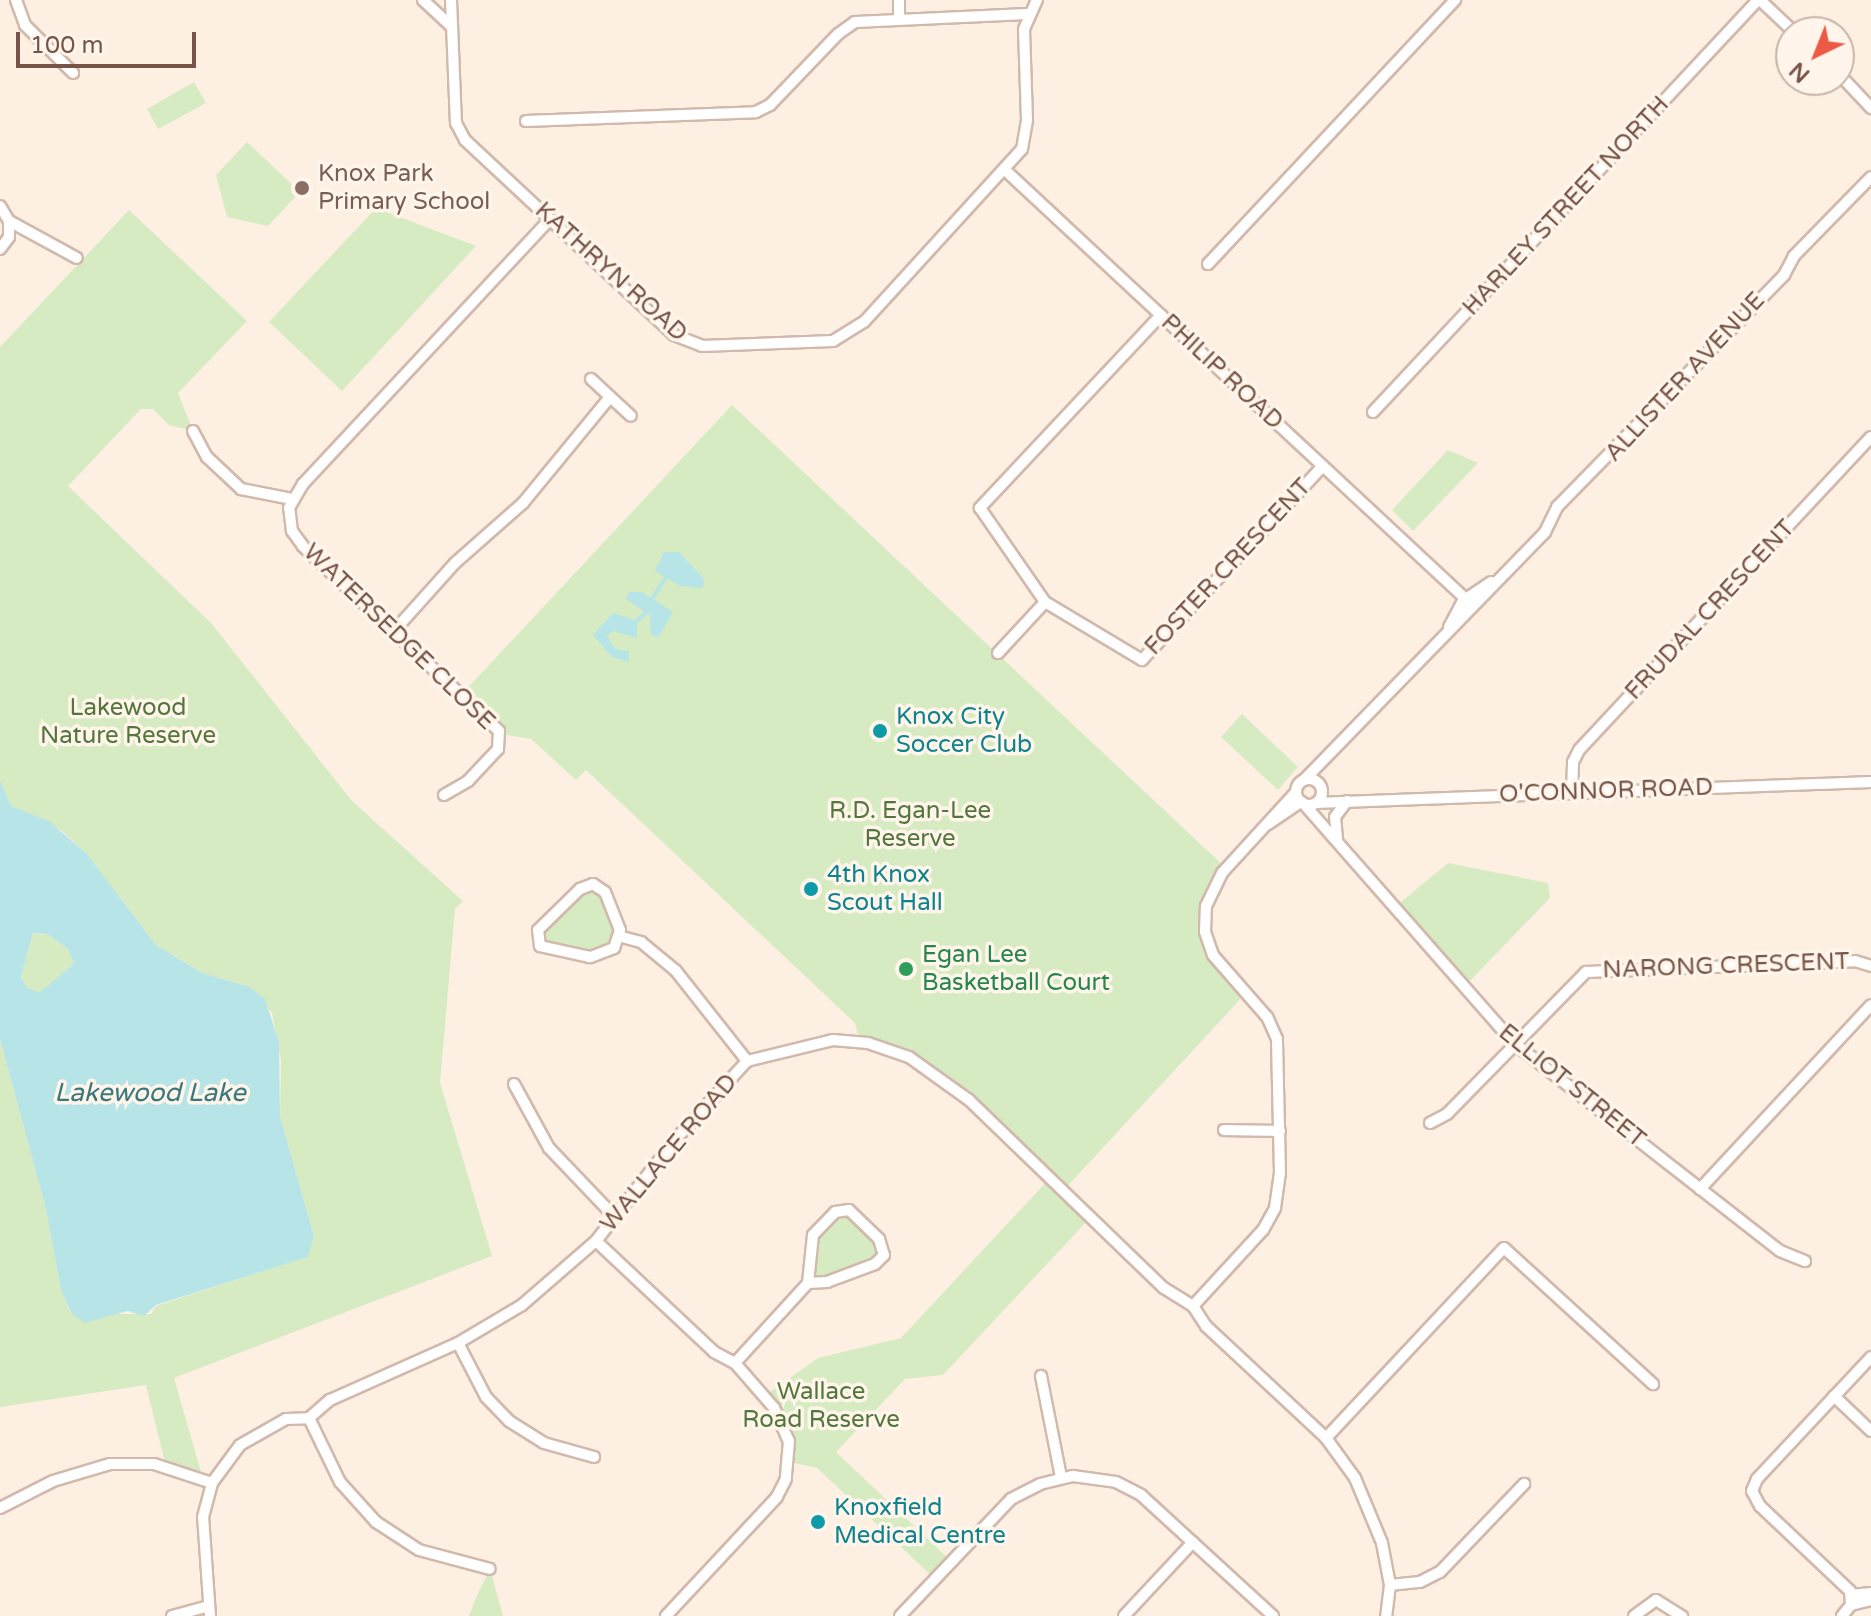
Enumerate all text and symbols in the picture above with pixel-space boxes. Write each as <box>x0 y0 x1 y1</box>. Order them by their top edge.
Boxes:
scale bar <box>20 16 200 66</box>
north arrow <box>1775 16 1855 96</box>
text: 100 m <box>30 31 104 60</box>
text: N <box>1785 57 1815 88</box>
street label: HARLEY STREET NORTH <box>1457 90 1675 322</box>
place label: Knox Park Primary School <box>318 160 490 216</box>
marker: Knox Park Primary School <box>293 179 311 197</box>
street label: KATHRYN ROAD <box>529 196 693 348</box>
street label: ALLISTER AVENUE <box>1599 286 1771 468</box>
street label: PHILIP ROAD <box>1155 308 1289 436</box>
street label: FOSTER CRESCENT <box>1139 473 1317 661</box>
street label: FRUDAL CRESCENT <box>1619 514 1801 706</box>
street label: WATERSEDGE CLOSE <box>297 538 501 736</box>
park label: Lakewood Nature Reserve <box>40 694 216 750</box>
place label: Knox City Soccer Club <box>896 703 1032 759</box>
marker: Knox City Soccer Club <box>871 722 889 740</box>
street label: O'CONNOR ROAD <box>1499 773 1713 809</box>
park label: R.D. Egan-Lee Reserve <box>829 797 991 853</box>
place label: 4th Knox Scout Hall <box>827 861 943 917</box>
marker: 4th Knox Scout Hall <box>802 880 820 898</box>
place label: Egan Lee Basketball Court <box>922 941 1110 997</box>
street label: NARONG CRESCENT <box>1602 947 1850 985</box>
marker: Egan Lee Basketball Court <box>897 960 915 978</box>
street label: ELLIOT STREET <box>1493 1018 1651 1154</box>
street label: WALLACE ROAD <box>595 1068 743 1238</box>
water label: Lakewood Lake <box>54 1077 246 1109</box>
park label: Wallace Road Reserve <box>742 1378 900 1434</box>
place label: Knoxfield Medical Centre <box>834 1494 1006 1550</box>
marker: Knoxfield Medical Centre <box>809 1513 827 1531</box>

